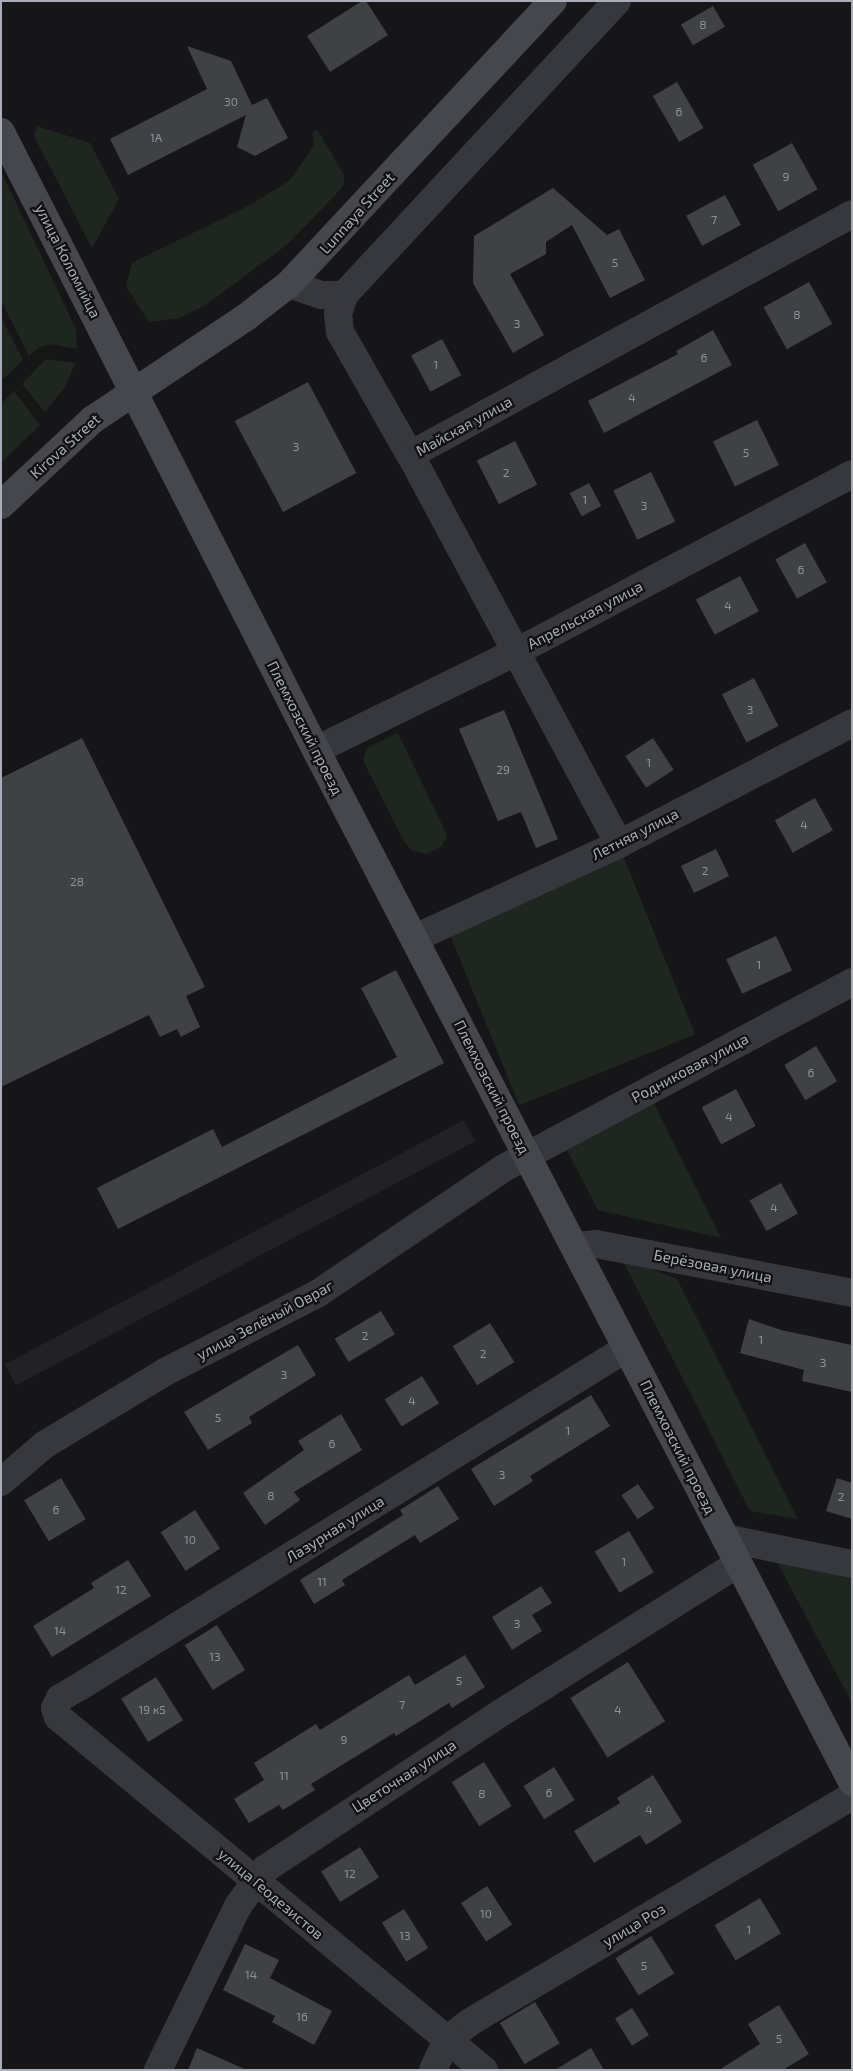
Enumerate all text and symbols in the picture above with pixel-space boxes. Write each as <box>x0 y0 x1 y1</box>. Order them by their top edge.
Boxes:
house number: 8 <box>699 18 707 32</box>
house number: 30 <box>224 95 238 109</box>
house number: 6 <box>676 105 682 119</box>
house number: 1А <box>150 131 162 145</box>
street label: Lunnaya Street <box>316 169 398 257</box>
house number: 9 <box>783 170 789 184</box>
street label: улица Коломийца <box>31 201 105 321</box>
house number: 7 <box>711 213 717 227</box>
house number: 5 <box>612 256 618 270</box>
house number: 8 <box>793 308 801 322</box>
house number: 3 <box>514 317 520 331</box>
house number: 6 <box>701 351 707 365</box>
house number: 1 <box>434 358 438 372</box>
house number: 4 <box>628 391 636 405</box>
street label: Майская улица <box>413 392 515 460</box>
street label: Kirova Street <box>26 410 104 482</box>
house number: 3 <box>293 440 299 454</box>
house number: 5 <box>743 446 749 460</box>
house number: 2 <box>503 466 509 480</box>
house number: 1 <box>583 493 587 507</box>
house number: 3 <box>641 499 647 513</box>
house number: 6 <box>798 563 804 577</box>
street label: Апрельская улица <box>524 577 646 653</box>
house number: 4 <box>724 599 732 613</box>
street label: Племхозский проезд <box>263 658 347 798</box>
house number: 3 <box>747 703 753 717</box>
house number: 1 <box>647 756 651 770</box>
house number: 29 <box>496 763 510 777</box>
street label: Летняя улица <box>589 804 681 864</box>
house number: 4 <box>800 818 808 832</box>
house number: 2 <box>702 864 708 878</box>
house number: 28 <box>70 875 84 889</box>
house number: 1 <box>757 958 761 972</box>
street label: Племхозский проезд <box>450 1017 534 1157</box>
street label: Родниковая улица <box>628 1030 752 1106</box>
house number: 6 <box>808 1066 814 1080</box>
house number: 4 <box>725 1110 733 1124</box>
house number: 4 <box>770 1201 778 1215</box>
street label: Берёзовая улица <box>652 1246 774 1286</box>
street label: улица Зелёный Овраг <box>194 1276 336 1364</box>
house number: 2 <box>362 1329 368 1343</box>
house number: 1 <box>759 1333 763 1347</box>
house number: 2 <box>480 1347 486 1361</box>
house number: 3 <box>820 1356 826 1370</box>
house number: 3 <box>281 1368 287 1382</box>
street label: Племхозский проезд <box>636 1377 720 1517</box>
house number: 4 <box>408 1394 416 1408</box>
house number: 5 <box>215 1411 221 1425</box>
house number: 1 <box>566 1424 570 1438</box>
house number: 6 <box>329 1437 335 1451</box>
house number: 3 <box>499 1468 505 1482</box>
house number: 8 <box>267 1489 275 1503</box>
house number: 2 <box>838 1490 844 1504</box>
street label: Лазурная улица <box>283 1492 387 1566</box>
house number: 6 <box>53 1503 59 1517</box>
house number: 10 <box>184 1533 196 1547</box>
house number: 1 <box>622 1555 626 1569</box>
house number: 11 <box>317 1575 327 1589</box>
house number: 12 <box>115 1583 127 1597</box>
house number: 3 <box>514 1617 520 1631</box>
house number: 14 <box>54 1624 66 1638</box>
house number: 13 <box>209 1650 221 1664</box>
house number: 5 <box>456 1674 462 1688</box>
house number: 7 <box>399 1698 405 1712</box>
house number: 19 к5 <box>138 1703 166 1717</box>
house number: 4 <box>614 1703 622 1717</box>
house number: 9 <box>341 1733 347 1747</box>
street label: Цветочная улица <box>349 1736 459 1816</box>
house number: 11 <box>279 1769 289 1783</box>
house number: 6 <box>546 1786 552 1800</box>
house number: 8 <box>478 1787 486 1801</box>
house number: 4 <box>645 1803 653 1817</box>
street label: улица Геодезистов <box>215 1845 327 1943</box>
house number: 12 <box>344 1867 356 1881</box>
street label: улица Роз <box>599 1899 669 1951</box>
house number: 10 <box>480 1907 492 1921</box>
house number: 1 <box>747 1923 751 1937</box>
house number: 13 <box>399 1929 411 1943</box>
house number: 5 <box>641 1959 647 1973</box>
house number: 14 <box>245 1968 257 1982</box>
house number: 16 <box>296 2010 308 2024</box>
house number: 5 <box>776 2032 782 2046</box>

